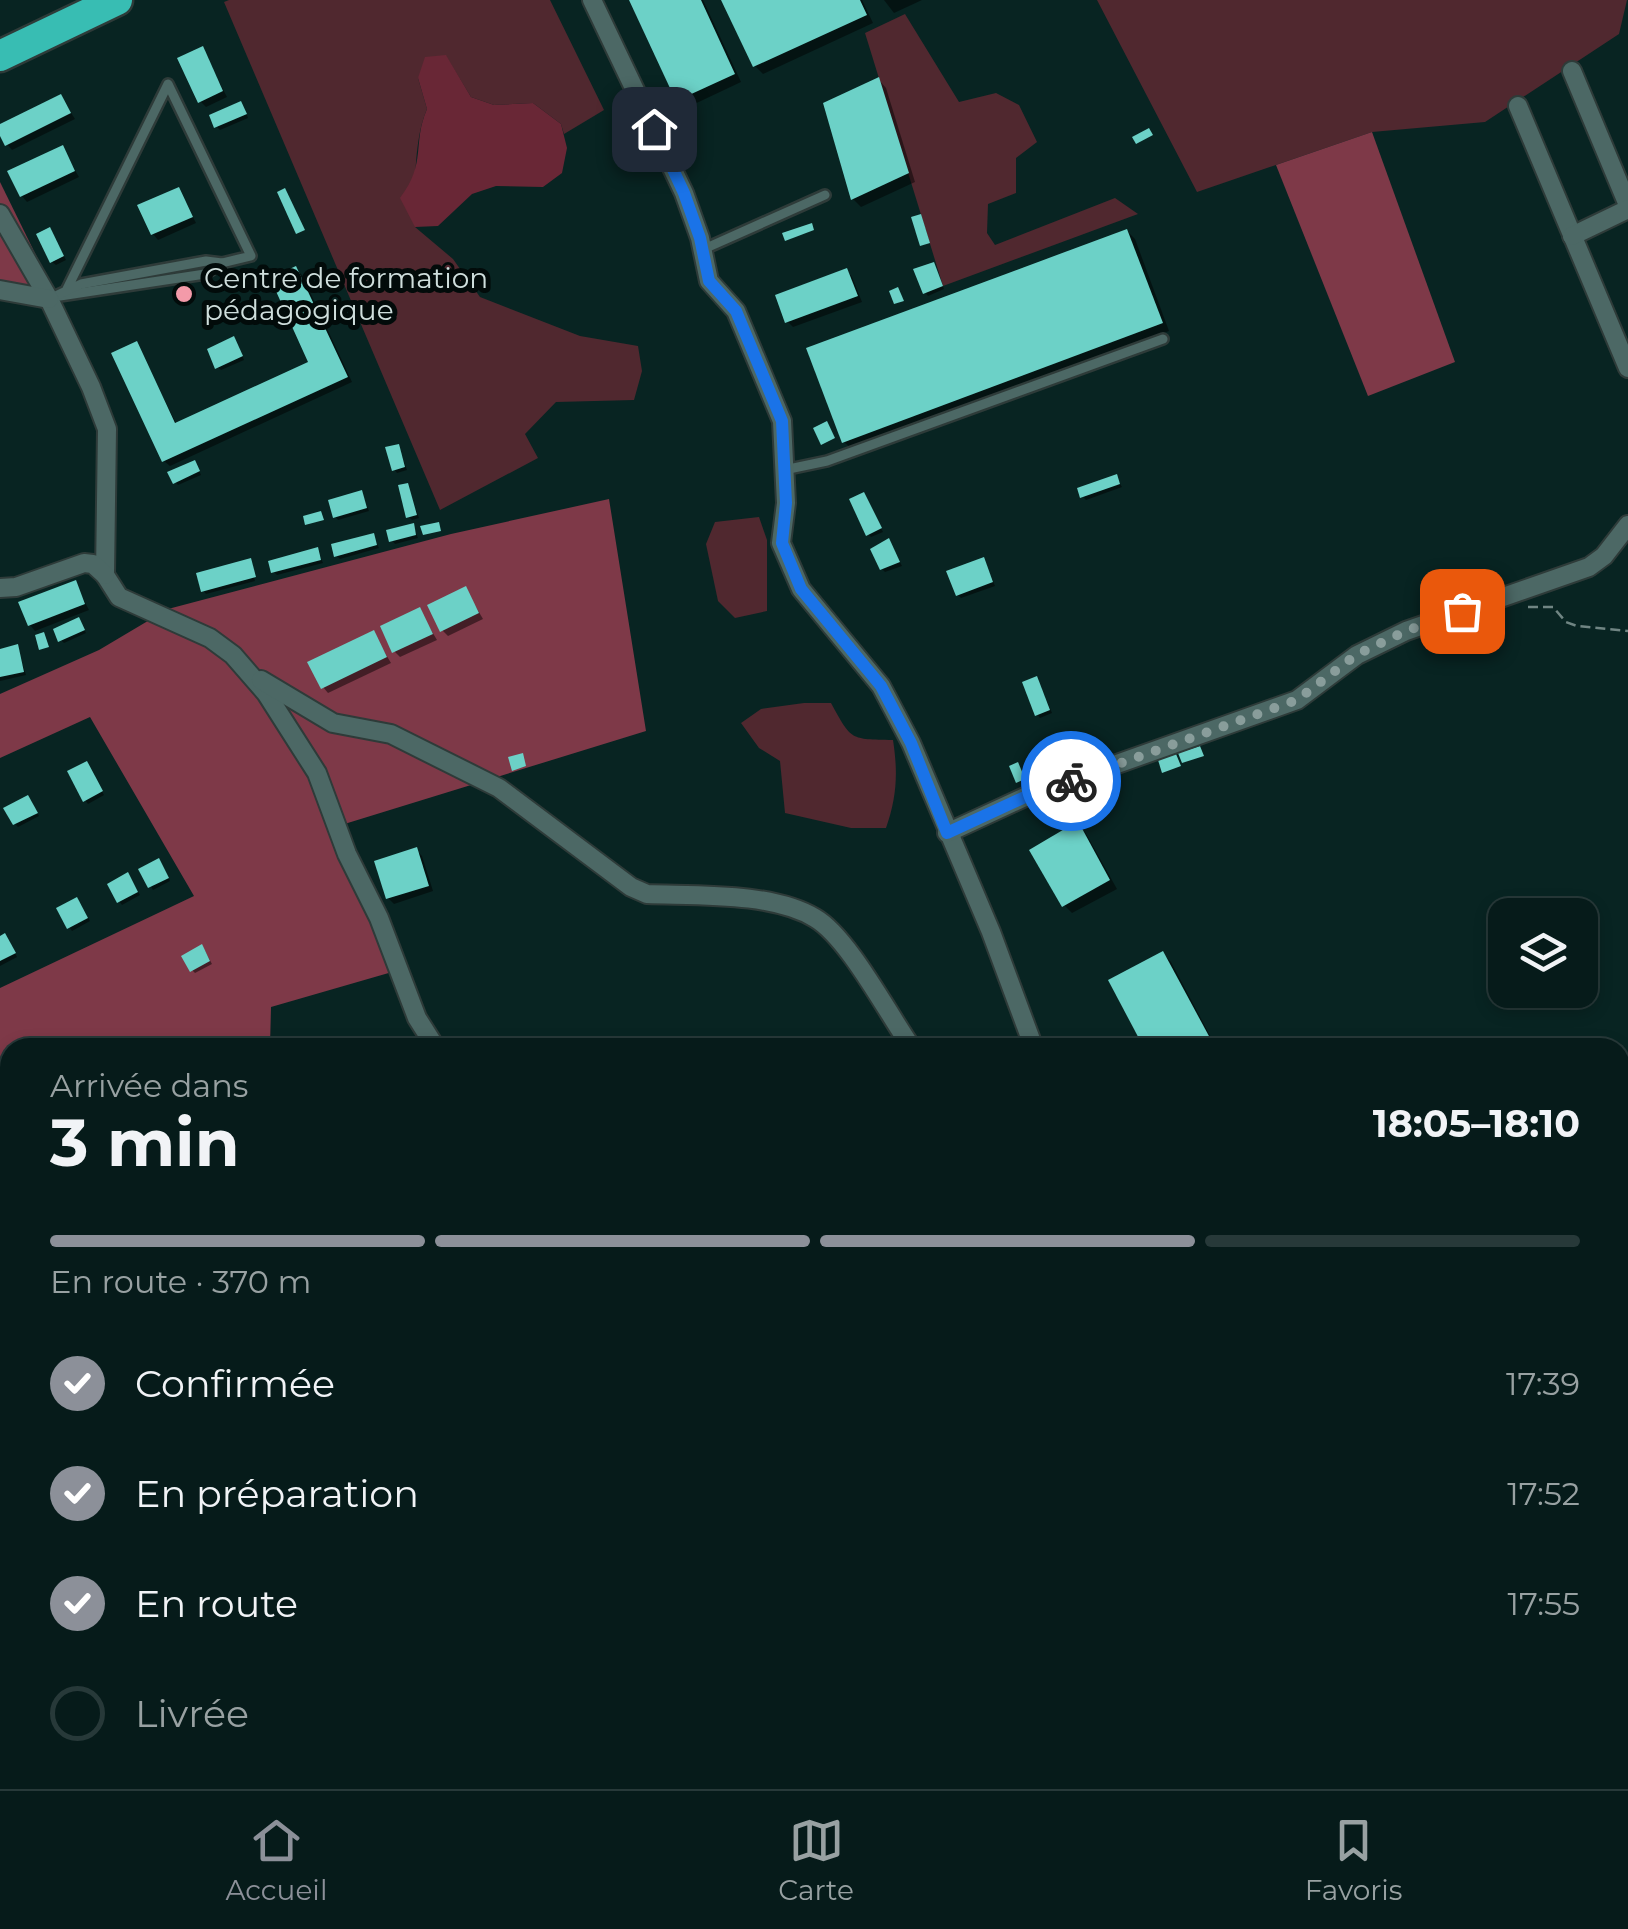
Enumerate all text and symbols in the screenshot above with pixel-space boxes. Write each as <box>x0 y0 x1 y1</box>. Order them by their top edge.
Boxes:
pin <box>612 87 697 172</box>
icon: home <box>627 102 682 157</box>
place label: Centre de formation pédagogique <box>204 261 488 327</box>
marker: Centre de formation pédagogique <box>173 283 195 305</box>
pin <box>1420 569 1505 654</box>
icon: bag <box>1435 584 1490 639</box>
courier <box>1021 731 1121 831</box>
icon: bike <box>1044 754 1099 809</box>
map controls <box>1488 898 1598 1008</box>
button: layers <box>1488 898 1598 1008</box>
text: Arrivée dans <box>50 1066 248 1105</box>
text: 18:05–18:10 <box>1373 1100 1580 1147</box>
text: 3 min <box>50 1103 240 1182</box>
text: En route · 370 m <box>50 1262 311 1301</box>
icon: check <box>50 1356 105 1411</box>
text: Confirmée <box>135 1360 335 1407</box>
text: 17:39 <box>1506 1364 1580 1403</box>
icon: check <box>50 1466 105 1521</box>
text: En préparation <box>135 1470 419 1517</box>
text: 17:52 <box>1507 1474 1580 1513</box>
icon: check <box>50 1576 105 1631</box>
text: En route <box>135 1580 298 1627</box>
text: 17:55 <box>1507 1584 1580 1623</box>
text: Livrée <box>135 1690 249 1737</box>
tab: Accueil <box>225 1813 327 1907</box>
tab: Carte <box>778 1813 854 1907</box>
tab: Favoris <box>1305 1813 1403 1907</box>

